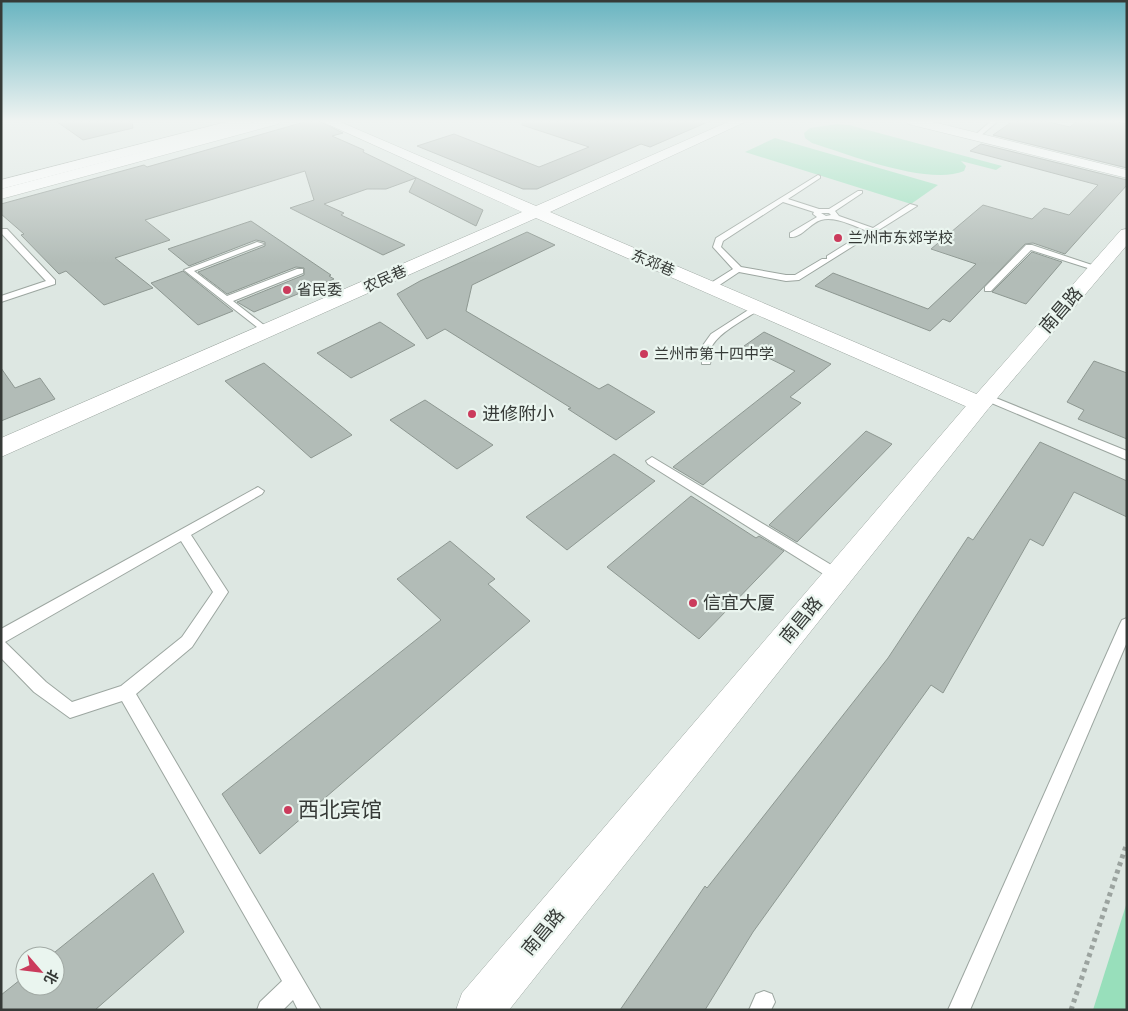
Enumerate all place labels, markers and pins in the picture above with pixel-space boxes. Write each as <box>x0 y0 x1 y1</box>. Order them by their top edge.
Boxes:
place label: 兰州市东郊学校 <box>848 229 953 246</box>
marker: 兰州市东郊学校 <box>832 232 844 244</box>
place label: 省民委 <box>297 281 342 298</box>
marker: 省民委 <box>281 284 293 296</box>
place label: 兰州市第十四中学 <box>654 345 774 362</box>
marker: 兰州市第十四中学 <box>638 348 650 360</box>
place label: 进修附小 <box>482 403 554 424</box>
marker: 进修附小 <box>466 408 478 420</box>
place label: 信宜大厦 <box>703 592 775 613</box>
marker: 信宜大厦 <box>687 597 699 609</box>
place label: 西北宾馆 <box>298 797 382 822</box>
marker: 西北宾馆 <box>282 804 294 816</box>

